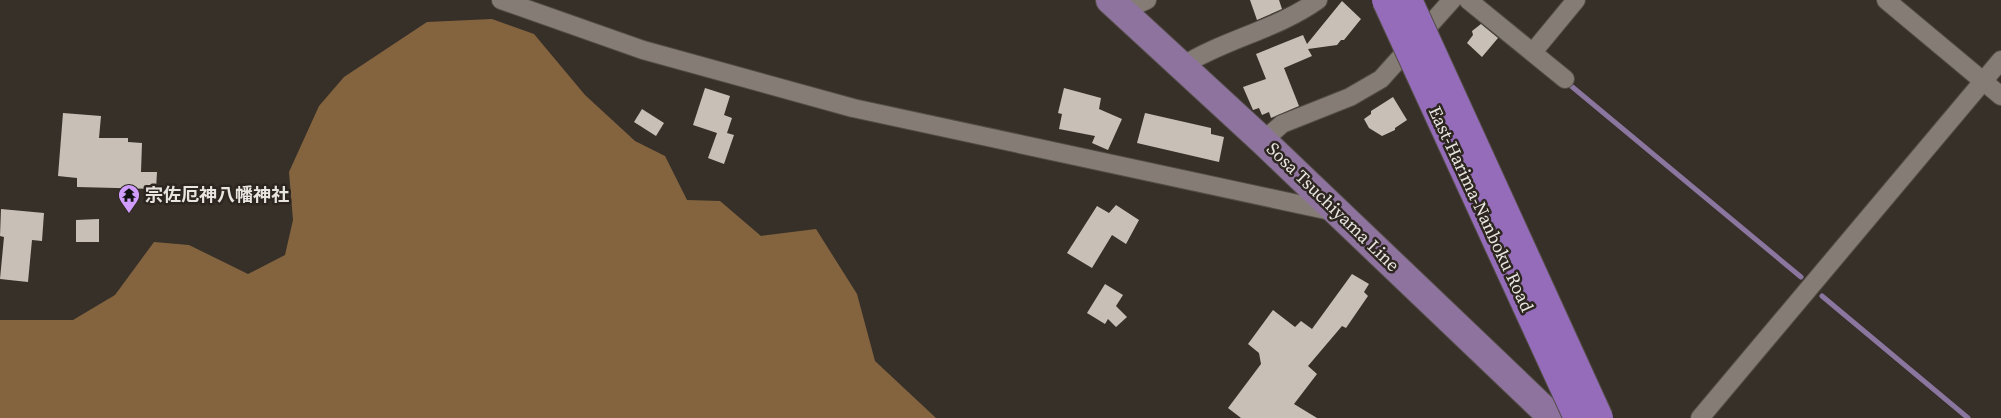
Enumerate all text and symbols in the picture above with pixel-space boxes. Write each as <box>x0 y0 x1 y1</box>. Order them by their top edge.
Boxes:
street label: East-Harima-Nanboku Road <box>1423 102 1540 316</box>
street label: Sosa Tsuchiyama Line <box>1261 136 1405 277</box>
place label: 宗佐厄神八幡神社 <box>145 182 289 207</box>
temple icon: 宗佐厄神八幡神社 <box>117 183 141 214</box>

